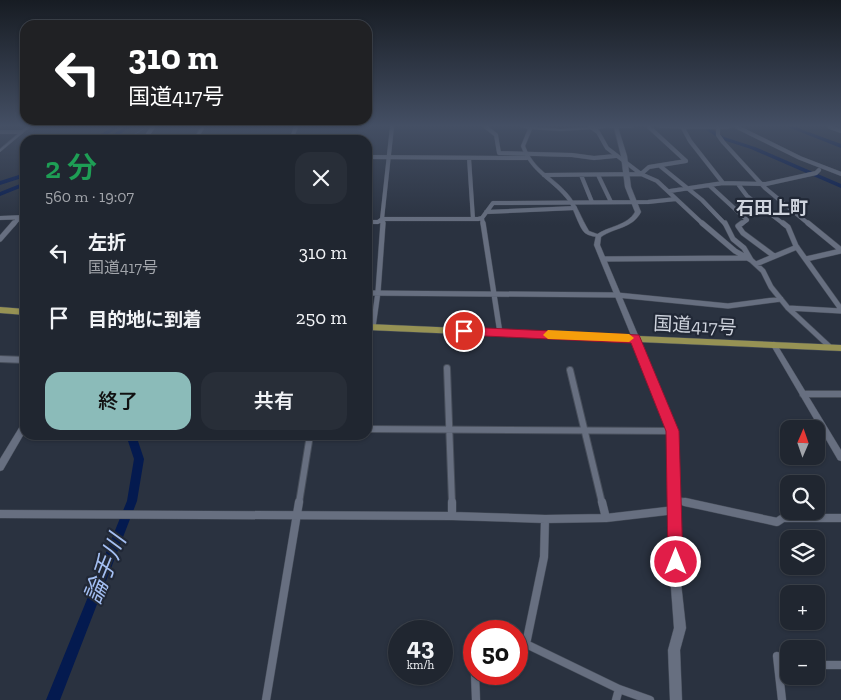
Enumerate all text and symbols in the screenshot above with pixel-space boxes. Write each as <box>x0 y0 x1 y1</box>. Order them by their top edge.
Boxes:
text: 310 m <box>128 36 218 78</box>
icon: left <box>45 40 110 105</box>
text: 国道417号 <box>128 83 224 110</box>
text: 2 分 <box>45 150 97 186</box>
button: close <box>295 152 347 204</box>
text: 560 m · 19:07 <box>45 187 134 206</box>
district label: 石田上町 <box>736 197 808 219</box>
text: 左折 <box>88 231 126 254</box>
icon: left <box>45 239 73 267</box>
text: 310 m <box>299 241 347 264</box>
text: 国道417号 <box>88 258 158 277</box>
icon: arrive <box>45 304 73 332</box>
text: 250 m <box>296 306 347 329</box>
text: 目的地に到着 <box>88 308 202 331</box>
pin <box>443 310 485 352</box>
street label: 国道417号 <box>653 312 737 339</box>
icon: arrive <box>450 317 478 345</box>
button: 終了 <box>45 372 191 430</box>
button: 共有 <box>201 372 347 430</box>
north arrow <box>780 420 825 465</box>
map controls <box>780 420 825 685</box>
button: search <box>780 475 825 520</box>
water label: 論手川 <box>78 527 133 608</box>
button: layers <box>780 530 825 575</box>
position arrow <box>649 535 701 587</box>
button: + <box>780 585 825 630</box>
speed limit sign: 50 <box>463 620 528 685</box>
text: 43 <box>407 631 434 661</box>
button: − <box>780 640 825 685</box>
text: km/h <box>407 658 434 672</box>

